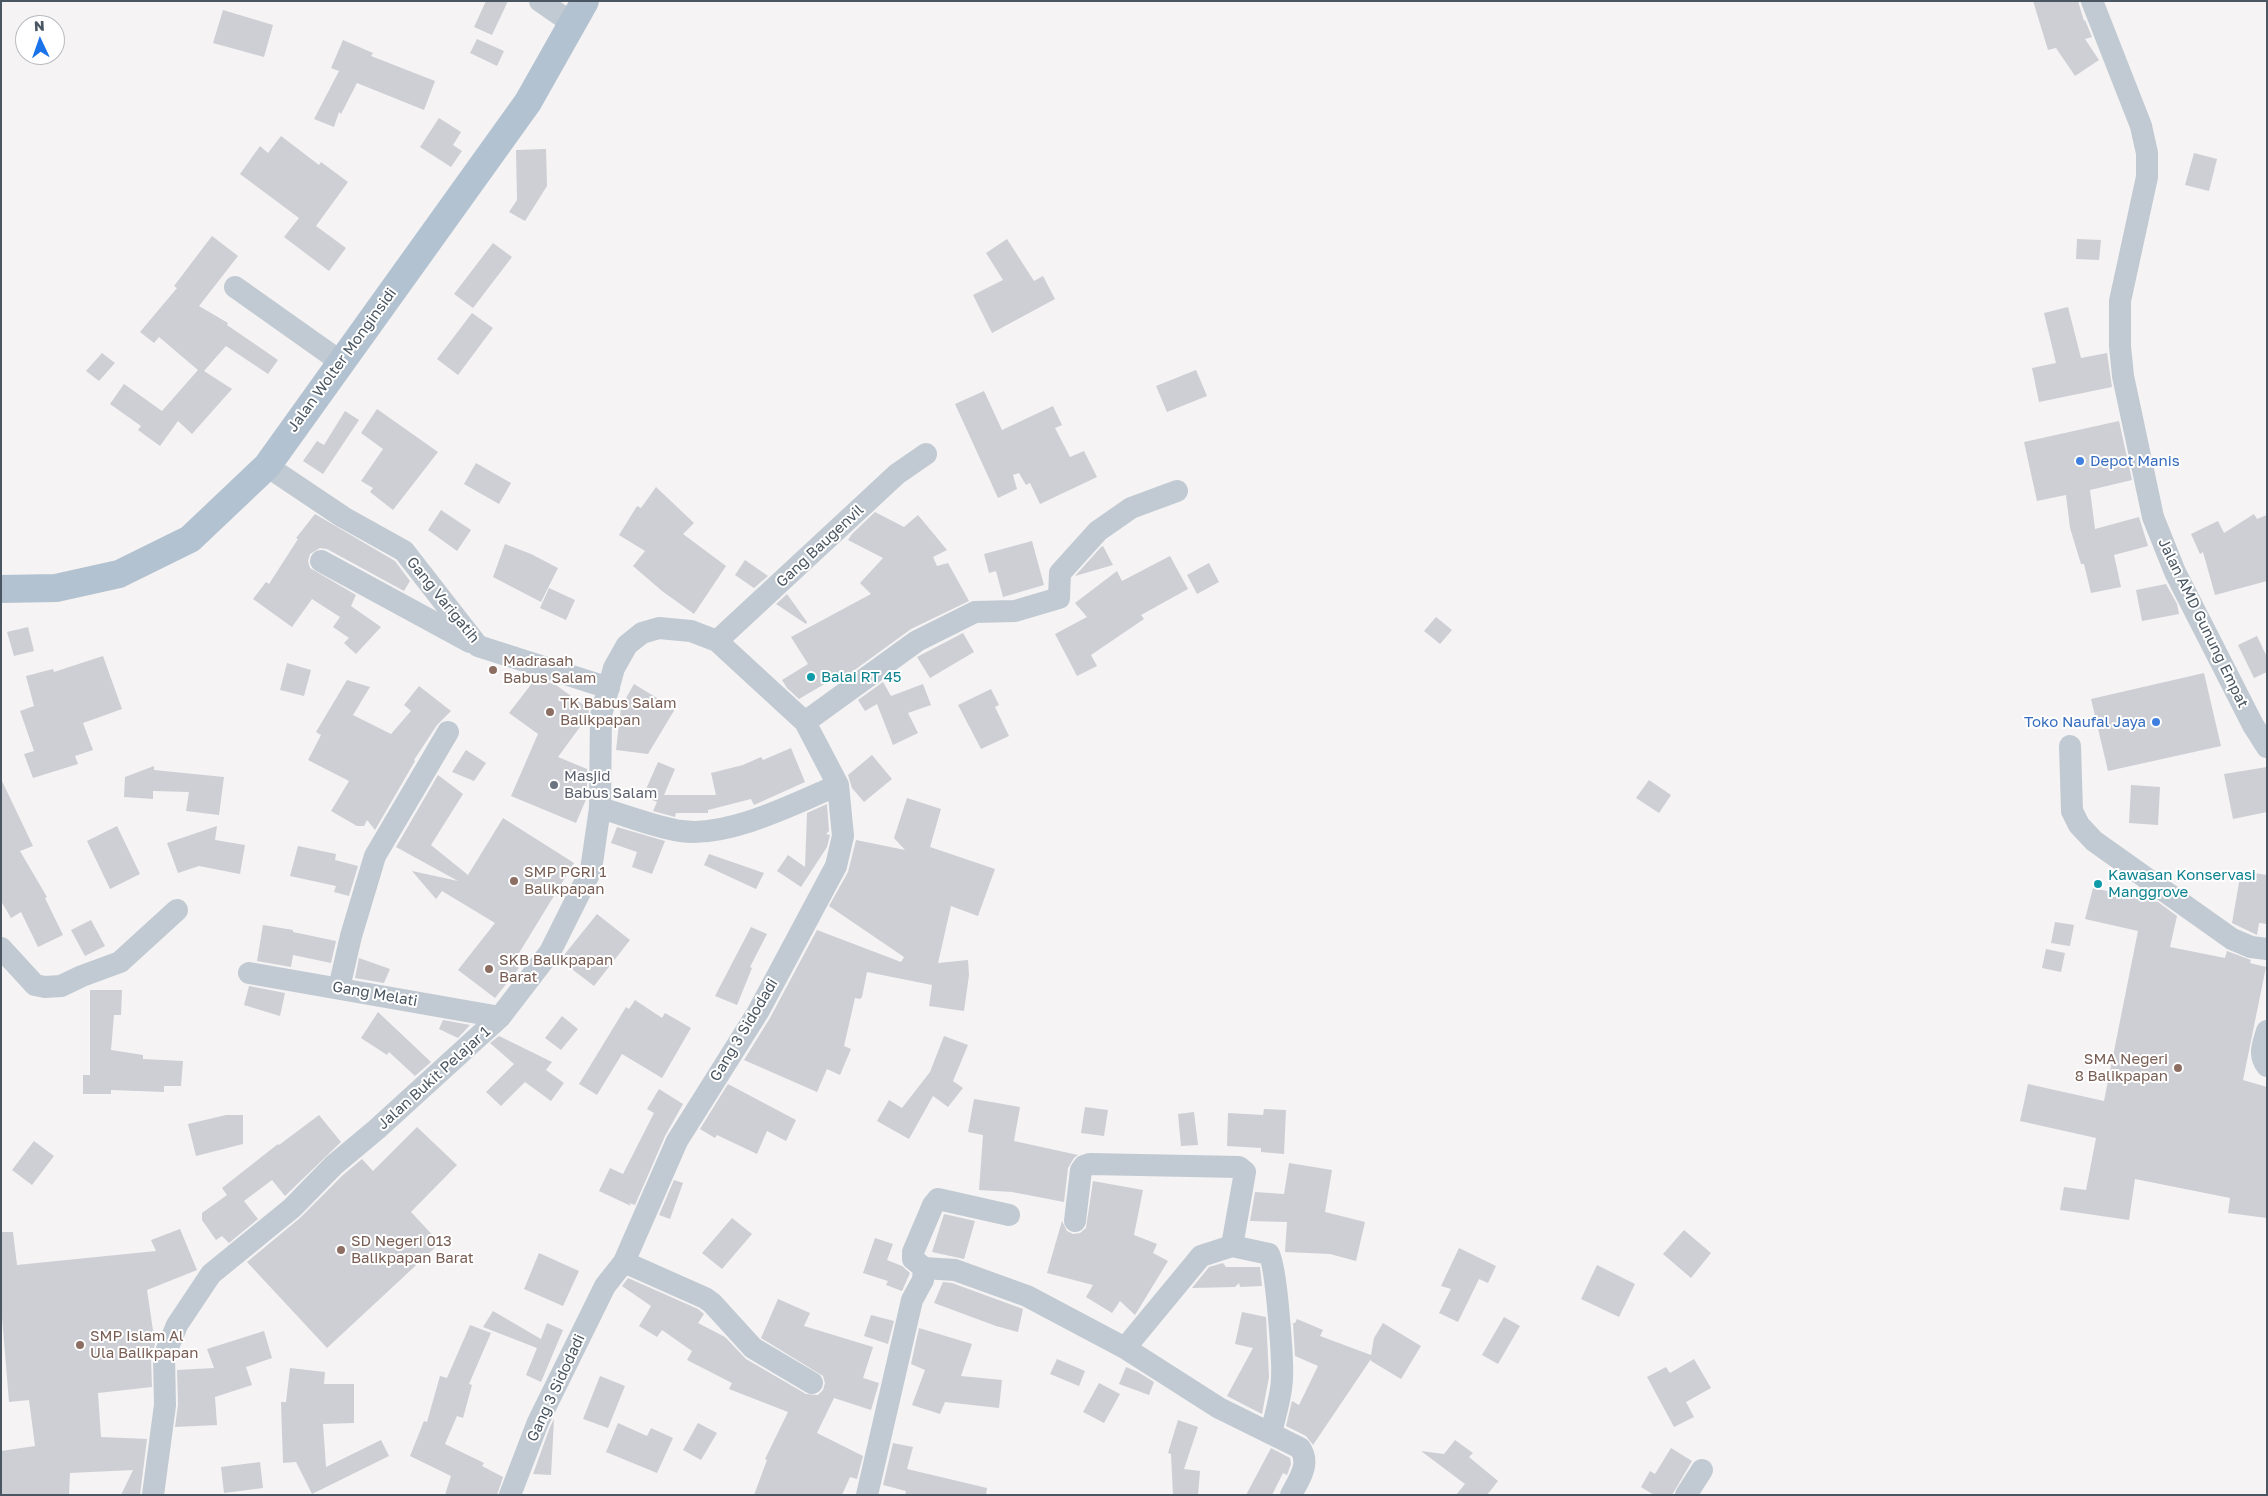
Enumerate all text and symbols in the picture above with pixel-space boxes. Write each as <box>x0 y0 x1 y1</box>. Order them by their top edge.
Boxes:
north arrow <box>15 15 65 65</box>
text: N <box>33 17 45 34</box>
street label: Jalan Wolter Monginsidi <box>284 285 400 435</box>
place label: Depot Manis <box>2090 452 2180 470</box>
marker: Depot Manis <box>2074 455 2086 467</box>
street label: Gang Baugenvil <box>773 501 867 591</box>
street label: Jalan AMD Gunung Empat <box>2154 535 2252 711</box>
street label: Gang Varigatih <box>403 553 483 647</box>
place label: Madrasah Babus Salam <box>503 652 596 687</box>
marker: Madrasah Babus Salam <box>487 664 499 676</box>
place label: Balai RT 45 <box>821 668 902 686</box>
marker: Balai RT 45 <box>805 671 817 683</box>
place label: TK Babus Salam Balikpapan <box>560 694 677 729</box>
marker: TK Babus Salam Balikpapan <box>544 706 556 718</box>
place label: Toko Naufal Jaya <box>2024 713 2146 731</box>
marker: Toko Naufal Jaya <box>2150 716 2162 728</box>
place label: Masjid Babus Salam <box>564 767 657 802</box>
marker: Masjid Babus Salam <box>548 779 560 791</box>
place label: SMP PGRI 1 Balikpapan <box>524 863 606 898</box>
place label: Kawasan Konservasi Manggrove <box>2108 866 2256 901</box>
marker: SMP PGRI 1 Balikpapan <box>508 875 520 887</box>
marker: Kawasan Konservasi Manggrove <box>2092 878 2104 890</box>
place label: SKB Balikpapan Barat <box>499 951 613 986</box>
marker: SKB Balikpapan Barat <box>483 963 495 975</box>
street label: Gang 3 Sidodadi <box>706 975 782 1085</box>
street label: Gang Melati <box>331 978 419 1010</box>
street label: Jalan Bukit Pelajar 1 <box>374 1023 494 1133</box>
place label: SMA Negeri 8 Balikpapan <box>2075 1050 2168 1085</box>
marker: SMA Negeri 8 Balikpapan <box>2172 1062 2184 1074</box>
place label: SD Negeri 013 Balikpapan Barat <box>351 1232 474 1267</box>
marker: SD Negeri 013 Balikpapan Barat <box>335 1244 347 1256</box>
place label: SMP Islam Al Ula Balikpapan <box>90 1327 198 1362</box>
street label: Gang 3 Sidodadi <box>523 1331 589 1445</box>
marker: SMP Islam Al Ula Balikpapan <box>74 1339 86 1351</box>

